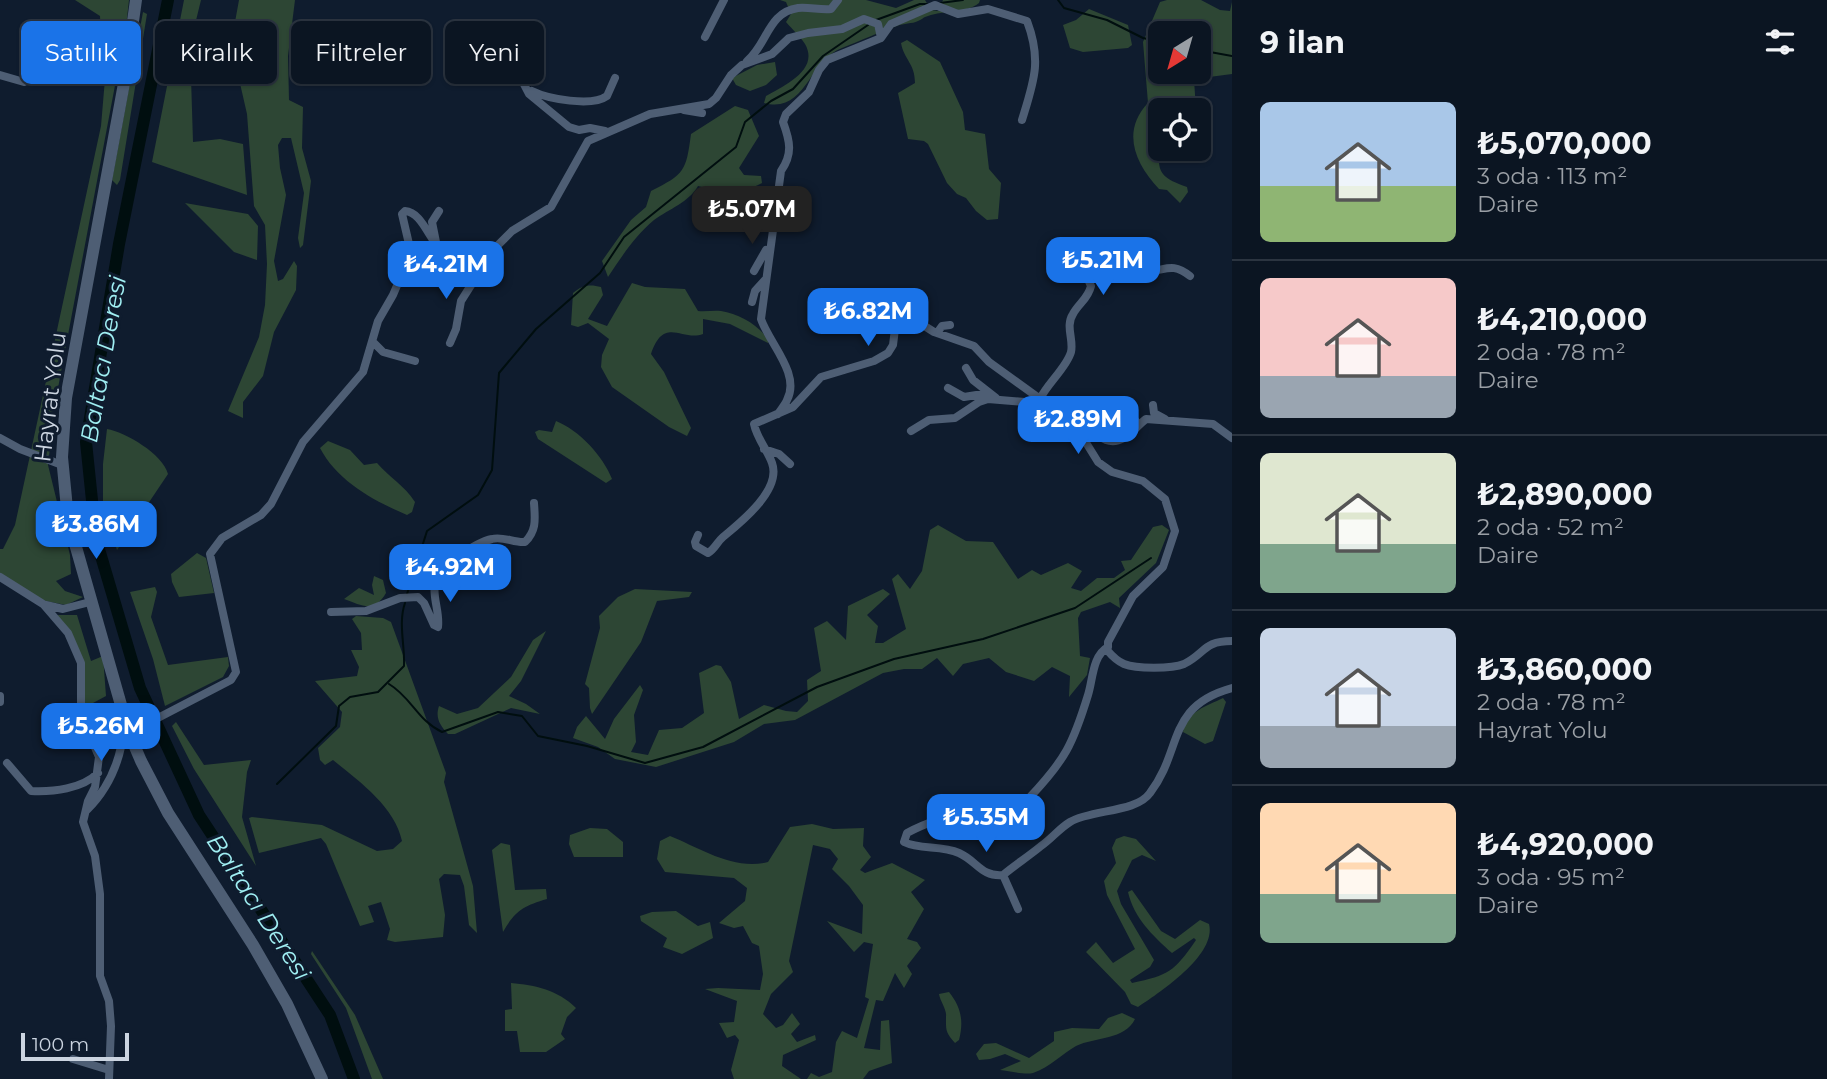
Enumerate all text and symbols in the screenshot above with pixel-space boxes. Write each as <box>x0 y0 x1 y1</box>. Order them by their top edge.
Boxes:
chip: Satılık <box>21 21 141 84</box>
chip: Kiralık <box>155 21 277 84</box>
chip: Filtreler <box>291 21 431 84</box>
chip: Yeni <box>445 21 544 84</box>
north arrow <box>1148 21 1211 84</box>
map controls <box>1148 21 1211 161</box>
icon: filters <box>1761 23 1799 61</box>
text: 9 ilan <box>1260 24 1345 61</box>
button: locate <box>1148 98 1211 161</box>
text: ₺5,070,000 <box>1477 125 1652 162</box>
icon: home <box>1316 130 1400 214</box>
text: 3 oda · 113 m² <box>1477 162 1627 190</box>
pin: ₺5.07M <box>695 187 809 246</box>
text: Daire <box>1477 190 1539 218</box>
text: ₺5.07M <box>708 195 796 223</box>
pin: ₺5.21M <box>1046 238 1160 297</box>
pin: ₺4.21M <box>389 242 503 301</box>
text: ₺5.21M <box>1062 246 1144 274</box>
text: ₺4.21M <box>404 250 488 278</box>
water label: Baltacı Deresi <box>74 273 132 445</box>
pin: ₺6.82M <box>811 288 925 348</box>
text: ₺6.82M <box>823 297 913 325</box>
text: ₺4,210,000 <box>1477 301 1647 338</box>
icon: home <box>1316 306 1400 390</box>
street label: Hayrat Yolu <box>28 330 72 464</box>
text: 2 oda · 78 m² <box>1477 338 1626 366</box>
text: Daire <box>1477 366 1539 394</box>
pin: ₺2.89M <box>1021 396 1135 456</box>
text: ₺2.89M <box>1034 405 1122 433</box>
text: ₺2,890,000 <box>1477 476 1653 513</box>
icon: home <box>1316 481 1400 565</box>
pin: ₺3.86M <box>39 502 153 561</box>
text: ₺3.86M <box>52 510 140 538</box>
text: 2 oda · 52 m² <box>1477 513 1624 541</box>
text: Daire <box>1477 541 1539 569</box>
pin: ₺4.92M <box>393 544 507 604</box>
text: ₺4.92M <box>405 553 495 581</box>
text: ₺3,860,000 <box>1477 651 1652 688</box>
icon: home <box>1316 656 1400 740</box>
text: 2 oda · 78 m² <box>1477 688 1626 716</box>
pin: ₺5.26M <box>44 704 158 763</box>
text: ₺5.26M <box>57 712 145 740</box>
text: Hayrat Yolu <box>1477 716 1608 744</box>
pin: ₺5.35M <box>929 794 1043 854</box>
text: ₺5.35M <box>943 803 1029 831</box>
text: ₺4,920,000 <box>1477 826 1654 863</box>
water label: Baltacı Deresi <box>201 828 317 986</box>
icon: home <box>1316 831 1400 915</box>
text: 3 oda · 95 m² <box>1477 863 1625 891</box>
text: Daire <box>1477 891 1539 919</box>
scale bar <box>21 1030 130 1062</box>
text: 100 m <box>32 1033 89 1056</box>

